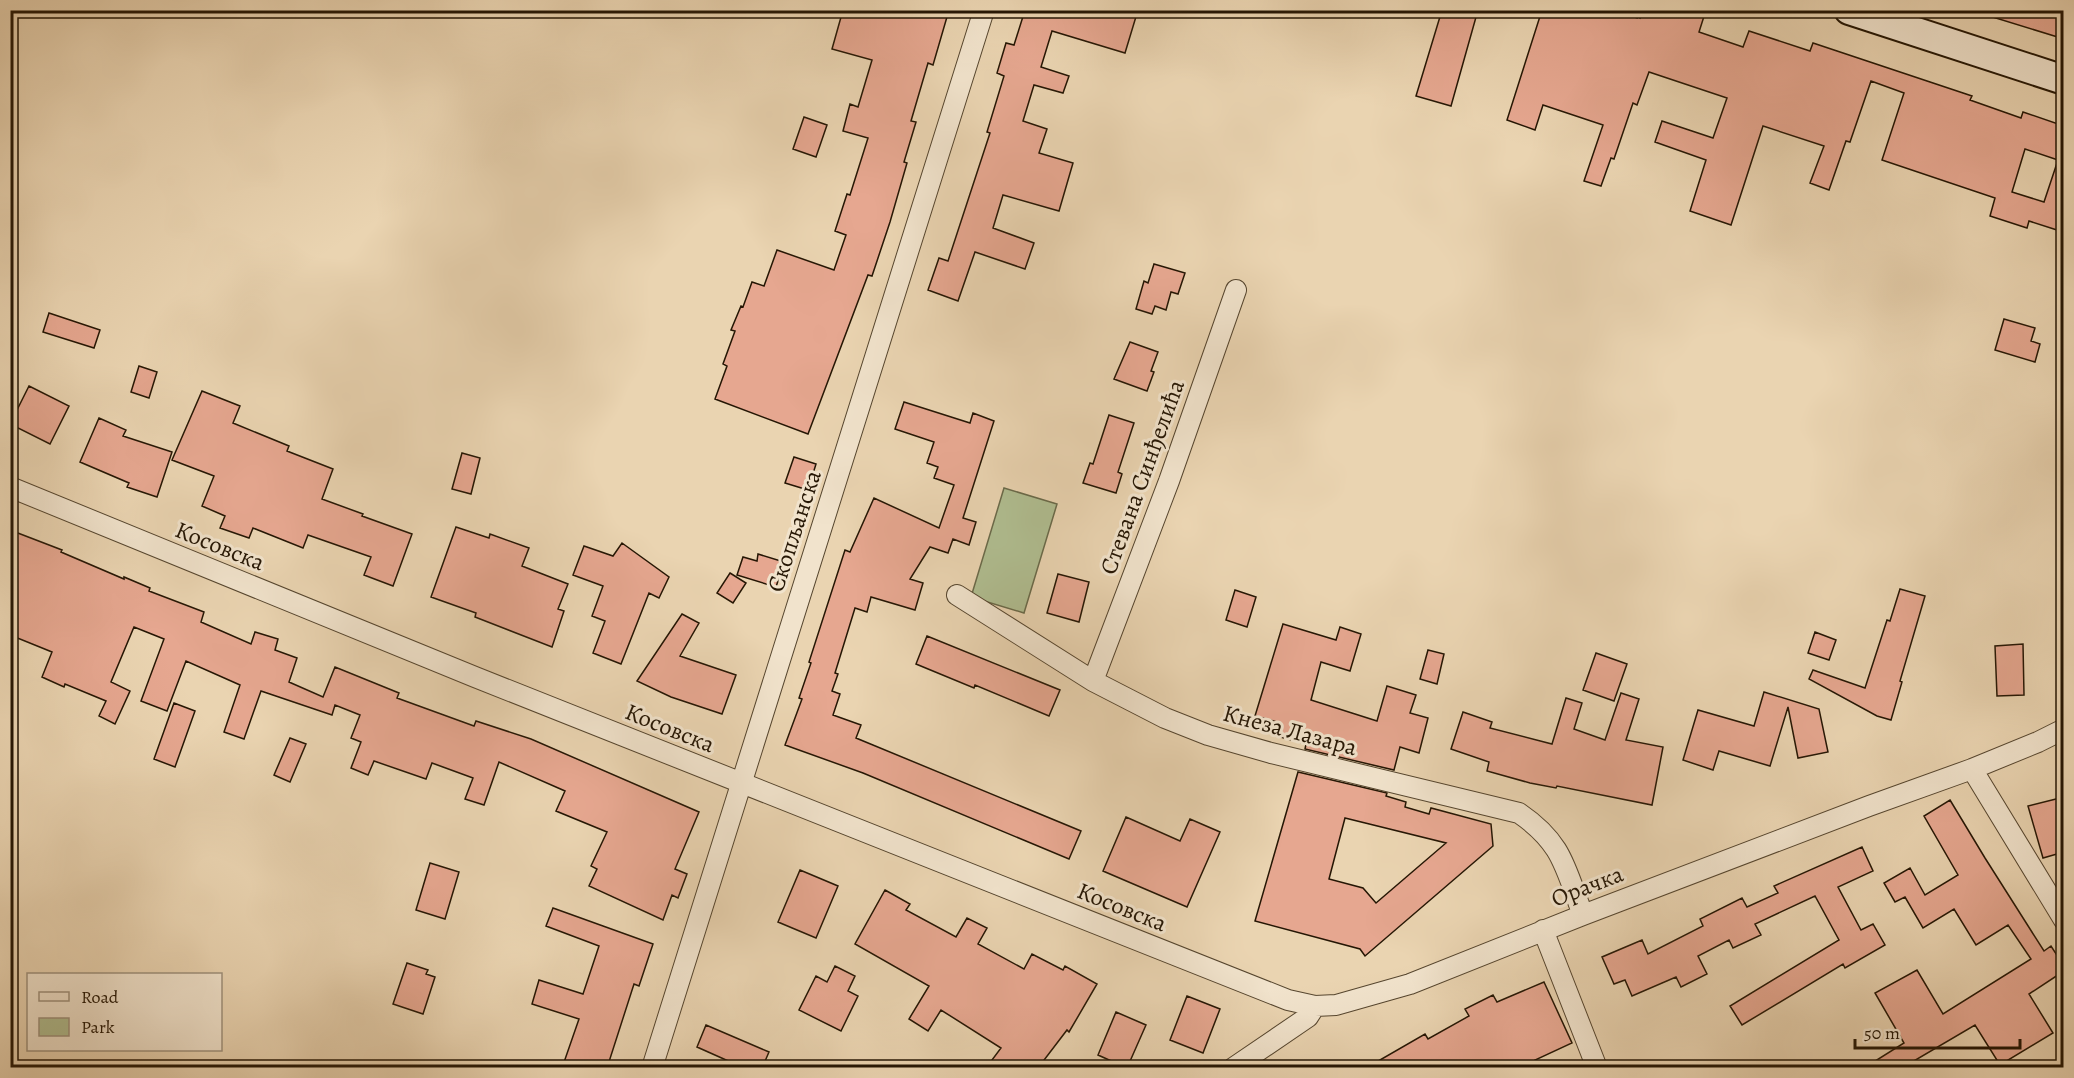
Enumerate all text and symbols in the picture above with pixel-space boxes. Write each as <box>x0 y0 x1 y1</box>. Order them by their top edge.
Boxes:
street label: Стевана Синђелића <box>1092 375 1192 579</box>
street label: Скопљанска <box>759 466 829 596</box>
street label: Косовска <box>171 514 269 578</box>
street label: Косовска <box>621 696 719 760</box>
street label: Кнеза Лазара <box>1219 697 1361 763</box>
street label: Орачка <box>1546 858 1628 914</box>
street label: Косовска <box>1073 875 1171 939</box>
legend <box>27 973 222 1051</box>
text: Road <box>81 985 119 1009</box>
scale bar <box>1855 1012 2020 1050</box>
text: Park <box>81 1015 115 1039</box>
text: 50 m <box>1864 1021 1900 1045</box>

